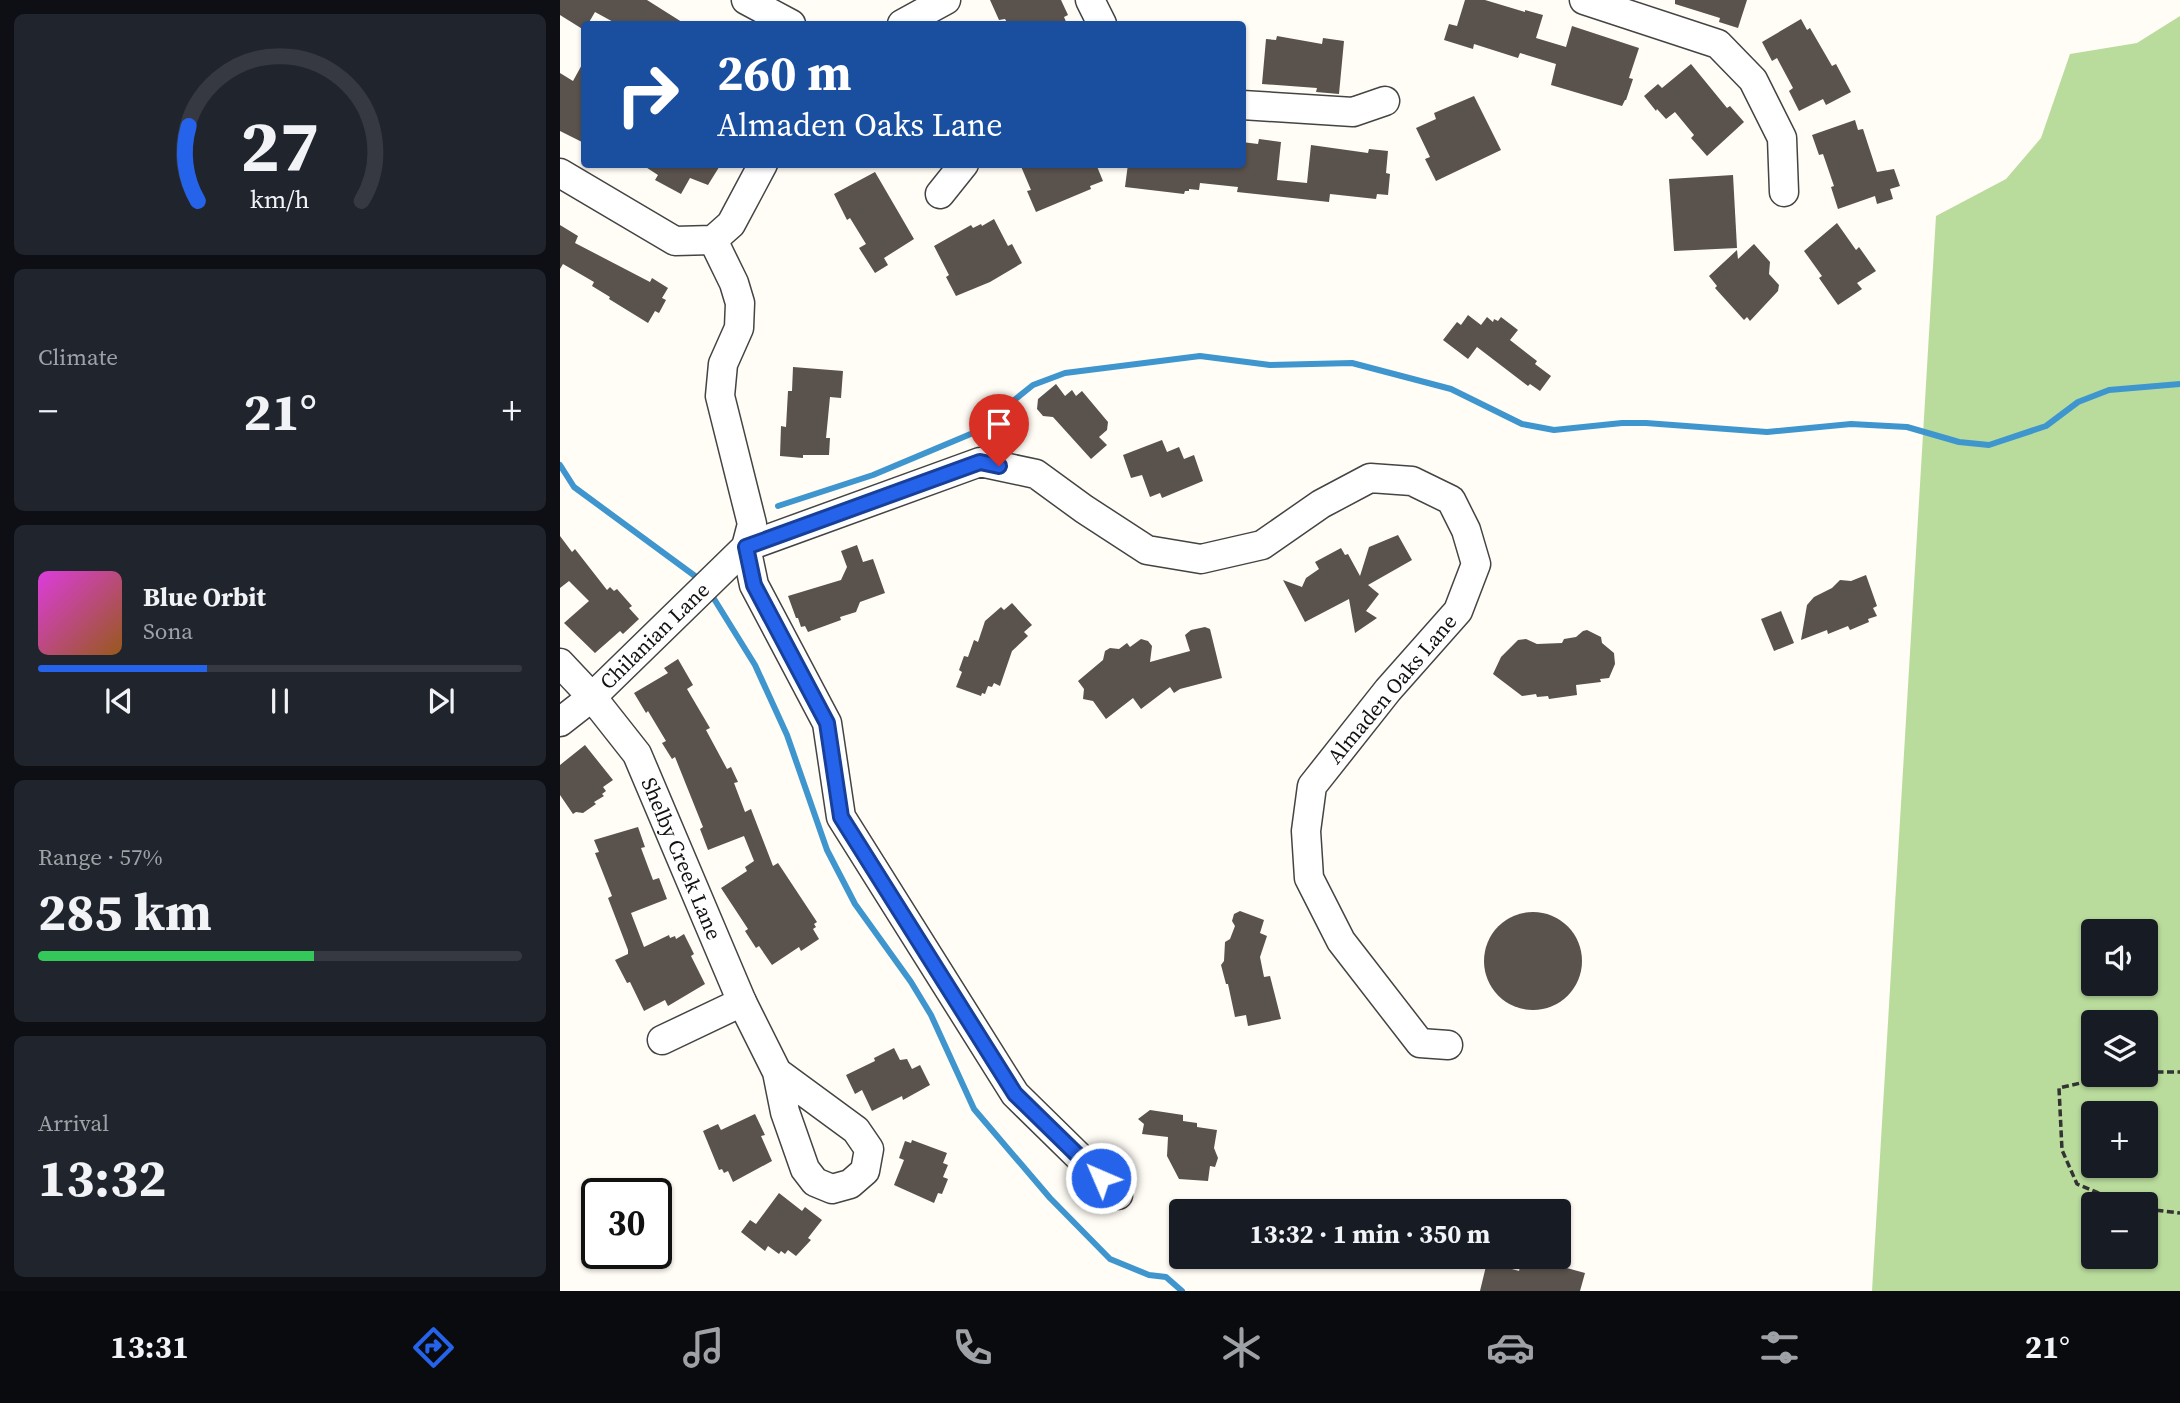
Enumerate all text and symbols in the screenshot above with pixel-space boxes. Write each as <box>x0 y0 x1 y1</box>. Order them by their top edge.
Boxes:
text: 260 m <box>717 39 852 106</box>
icon: right <box>602 49 693 140</box>
text: 27 <box>241 96 319 195</box>
text: Almaden Oaks Lane <box>717 103 1003 147</box>
text: km/h <box>250 182 310 216</box>
text: Climate <box>38 341 118 373</box>
text: 21° <box>243 376 317 447</box>
text: − <box>38 385 58 437</box>
text: + <box>502 385 522 437</box>
pin <box>969 394 1029 466</box>
icon: arrive <box>980 405 1018 443</box>
street label: Chilanian Lane <box>593 576 715 696</box>
text: Blue Orbit <box>143 579 266 615</box>
street label: Almaden Oaks Lane <box>1320 608 1463 770</box>
text: Sona <box>143 615 193 647</box>
icon: previous <box>100 682 138 720</box>
icon: pause <box>261 682 299 720</box>
icon: next <box>422 682 460 720</box>
street label: Shelby Creek Lane <box>635 773 729 944</box>
text: Range · 57% <box>38 841 163 873</box>
text: 285 km <box>38 876 212 947</box>
map controls <box>2081 919 2158 1269</box>
button: sound <box>2081 919 2158 996</box>
button: layers <box>2081 1010 2158 1087</box>
button: + <box>2081 1101 2158 1178</box>
text: Arrival <box>38 1107 109 1139</box>
position arrow <box>1064 1141 1138 1215</box>
text: 13:32 <box>38 1142 166 1213</box>
speed limit sign: 30 <box>581 1178 672 1269</box>
button: − <box>2081 1192 2158 1269</box>
text: 13:32 · 1 min · 350 m <box>1250 1216 1490 1252</box>
icon: directions <box>409 1323 458 1372</box>
icon: music <box>679 1323 728 1372</box>
icon: phone <box>948 1323 997 1372</box>
icon: climate <box>1217 1323 1266 1372</box>
icon: car <box>1486 1323 1535 1372</box>
icon: filters <box>1755 1323 1804 1372</box>
text: 13:31 <box>110 1325 189 1369</box>
text: 21° <box>2025 1325 2070 1369</box>

